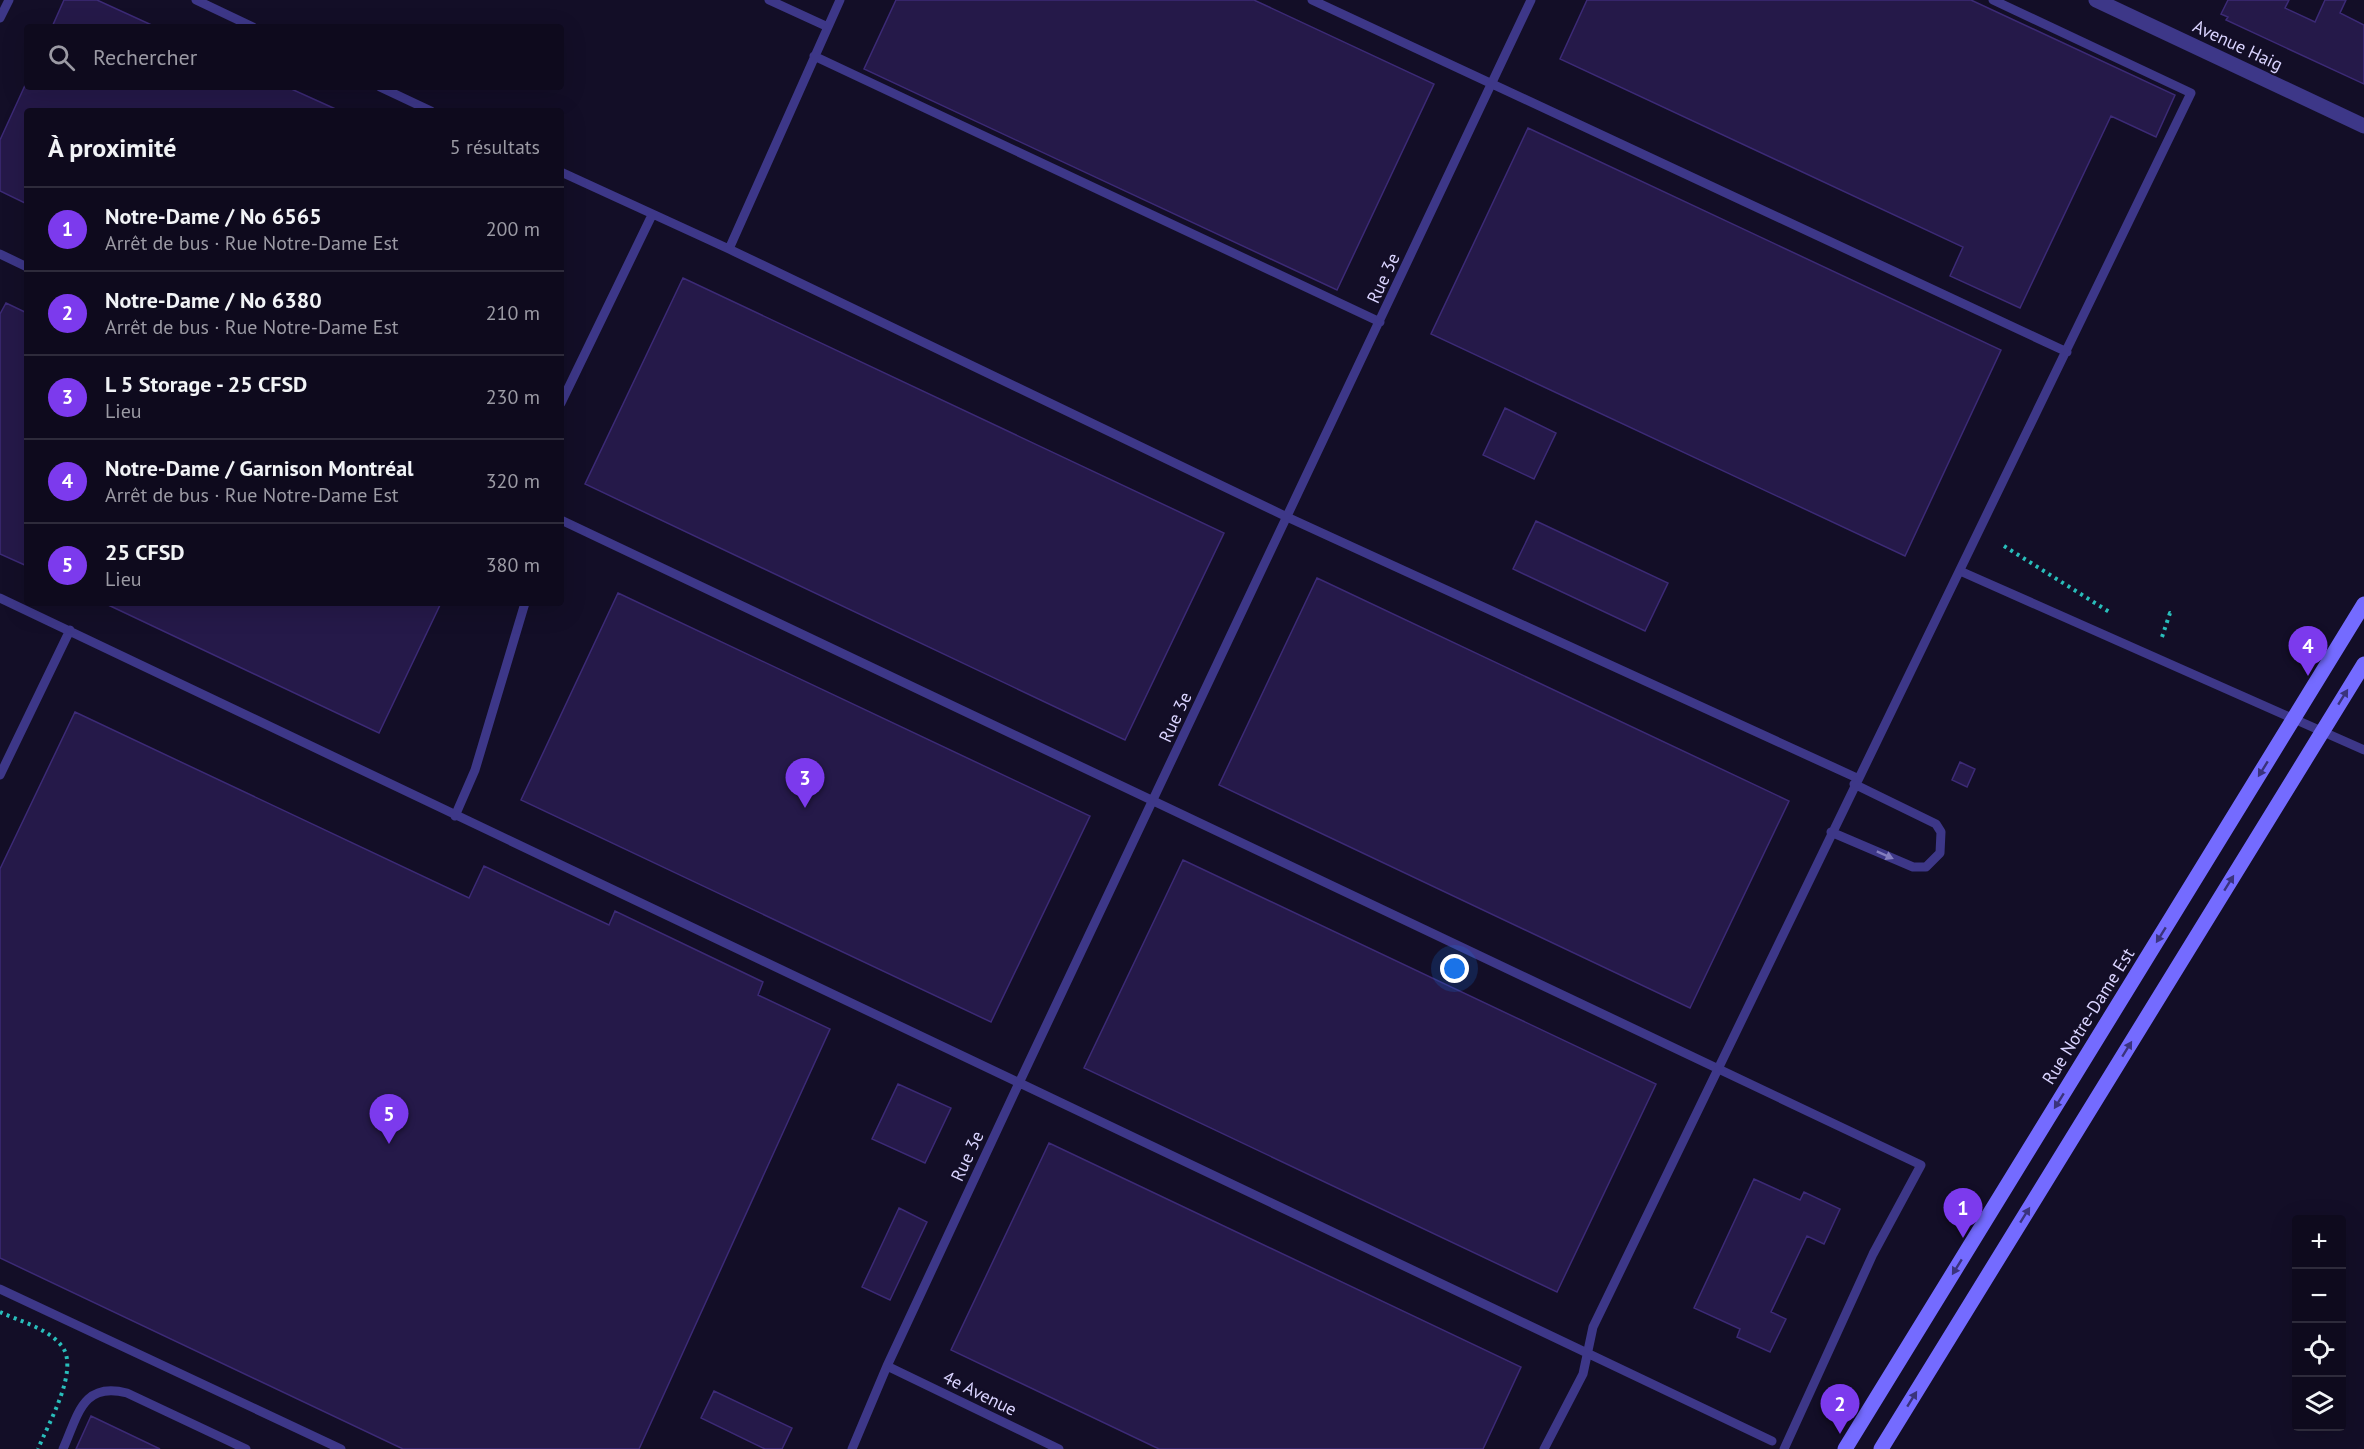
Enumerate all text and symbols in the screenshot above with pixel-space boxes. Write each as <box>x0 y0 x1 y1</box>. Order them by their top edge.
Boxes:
street label: Avenue Haig <box>2189 14 2287 76</box>
search box <box>24 24 564 90</box>
icon: search <box>45 41 78 74</box>
text: Rechercher <box>93 43 197 71</box>
text: À proximité <box>48 131 176 164</box>
text: 5 résultats <box>450 134 540 160</box>
text: Notre-Dame / No 6565 <box>105 202 322 230</box>
text: 1 <box>62 216 73 242</box>
text: 200 m <box>486 216 540 242</box>
text: Arrêt de bus · Rue Notre-Dame Est <box>105 230 399 256</box>
street label: Rue 3e <box>1361 249 1405 307</box>
text: Notre-Dame / No 6380 <box>105 286 322 314</box>
text: 2 <box>62 300 73 326</box>
text: 210 m <box>486 300 540 326</box>
text: Arrêt de bus · Rue Notre-Dame Est <box>105 314 399 340</box>
text: L 5 Storage - 25 CFSD <box>105 370 307 398</box>
text: 3 <box>62 384 73 410</box>
text: 230 m <box>486 384 540 410</box>
text: Lieu <box>105 398 142 424</box>
text: Notre-Dame / Garnison Montréal <box>105 454 414 482</box>
text: 4 <box>62 468 73 494</box>
text: 320 m <box>486 468 540 494</box>
text: Arrêt de bus · Rue Notre-Dame Est <box>105 482 399 508</box>
text: 25 CFSD <box>105 538 185 566</box>
text: 5 <box>62 552 73 578</box>
text: 380 m <box>486 552 540 578</box>
text: Lieu <box>105 566 142 592</box>
pin: 4 <box>2288 626 2328 676</box>
street label: Rue 3e <box>1153 688 1197 746</box>
one-way arrow <box>2337 689 2348 705</box>
pin: 3 <box>786 758 824 808</box>
one-way arrow <box>2257 760 2268 777</box>
one-way arrow <box>1876 851 1893 860</box>
one-way arrow <box>2223 875 2234 891</box>
one-way arrow <box>2155 927 2166 943</box>
street label: Rue Notre-Dame Est <box>2037 944 2139 1088</box>
your location <box>1440 954 1469 983</box>
one-way arrow <box>2121 1041 2132 1057</box>
one-way arrow <box>2053 1093 2064 1109</box>
pin: 5 <box>370 1094 408 1144</box>
street label: Rue 3e <box>945 1127 989 1185</box>
pin: 1 <box>1944 1188 1982 1238</box>
one-way arrow <box>2019 1207 2030 1223</box>
map controls <box>2292 1215 2346 1431</box>
button: + <box>2292 1215 2346 1269</box>
one-way arrow <box>1951 1259 1962 1275</box>
button: − <box>2292 1269 2346 1323</box>
button: locate <box>2292 1323 2346 1377</box>
street label: 4e Avenue <box>939 1365 1021 1421</box>
button: layers <box>2292 1377 2346 1431</box>
pin: 2 <box>1820 1384 1860 1434</box>
one-way arrow <box>1906 1391 1917 1407</box>

